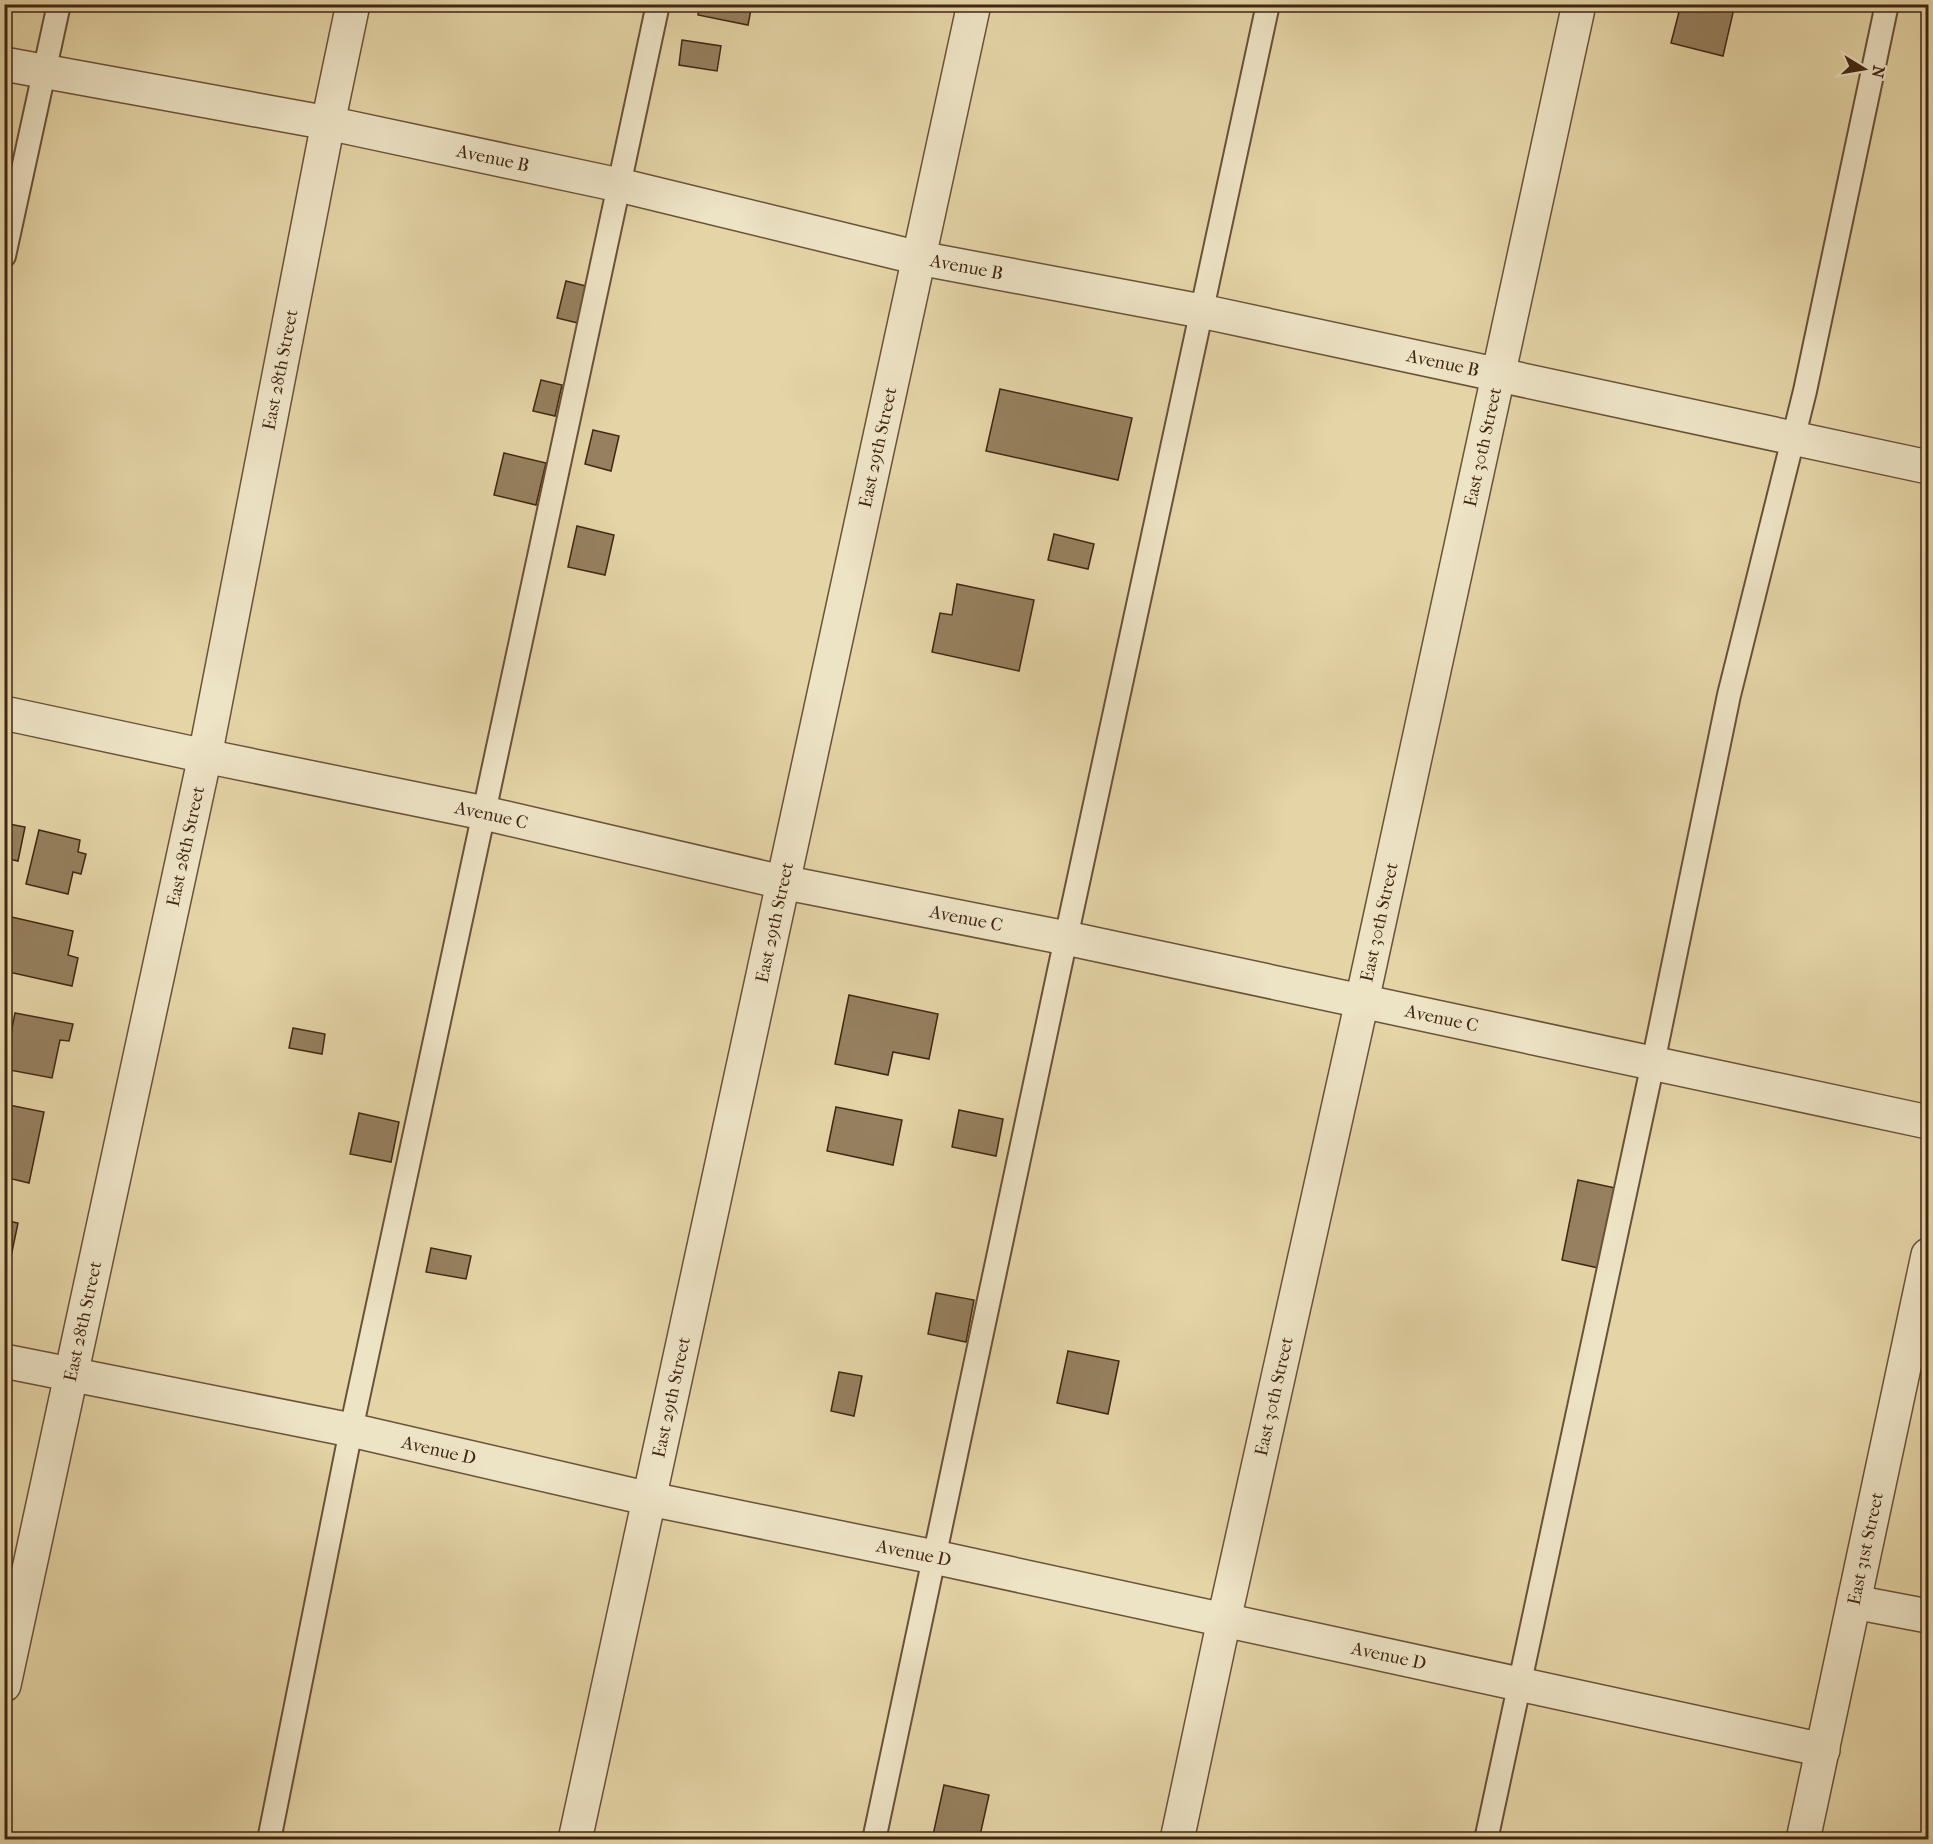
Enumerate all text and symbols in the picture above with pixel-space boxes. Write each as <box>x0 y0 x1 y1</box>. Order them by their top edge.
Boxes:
north arrow <box>1834 39 1894 99</box>
text: N <box>1868 64 1889 80</box>
street label: Avenue B <box>454 140 531 177</box>
street label: Avenue B <box>927 250 1005 285</box>
street label: East 28th Street <box>259 307 303 432</box>
street label: Avenue B <box>1404 345 1481 381</box>
street label: East 29th Street <box>855 385 902 510</box>
street label: East 30th Street <box>1460 385 1506 509</box>
street label: East 28th Street <box>163 784 209 909</box>
street label: Avenue C <box>452 797 530 834</box>
street label: East 29th Street <box>752 860 798 985</box>
street label: East 30th Street <box>1356 860 1403 984</box>
street label: Avenue C <box>927 901 1005 936</box>
street label: Avenue C <box>1402 1001 1480 1037</box>
street label: East 28th Street <box>60 1259 106 1384</box>
street label: East 30th Street <box>1251 1334 1298 1458</box>
street label: East 29th Street <box>648 1335 695 1460</box>
street label: Avenue D <box>399 1432 478 1470</box>
street label: East 31st Street <box>1844 1490 1888 1607</box>
street label: Avenue D <box>874 1535 953 1571</box>
street label: Avenue D <box>1349 1638 1428 1675</box>

